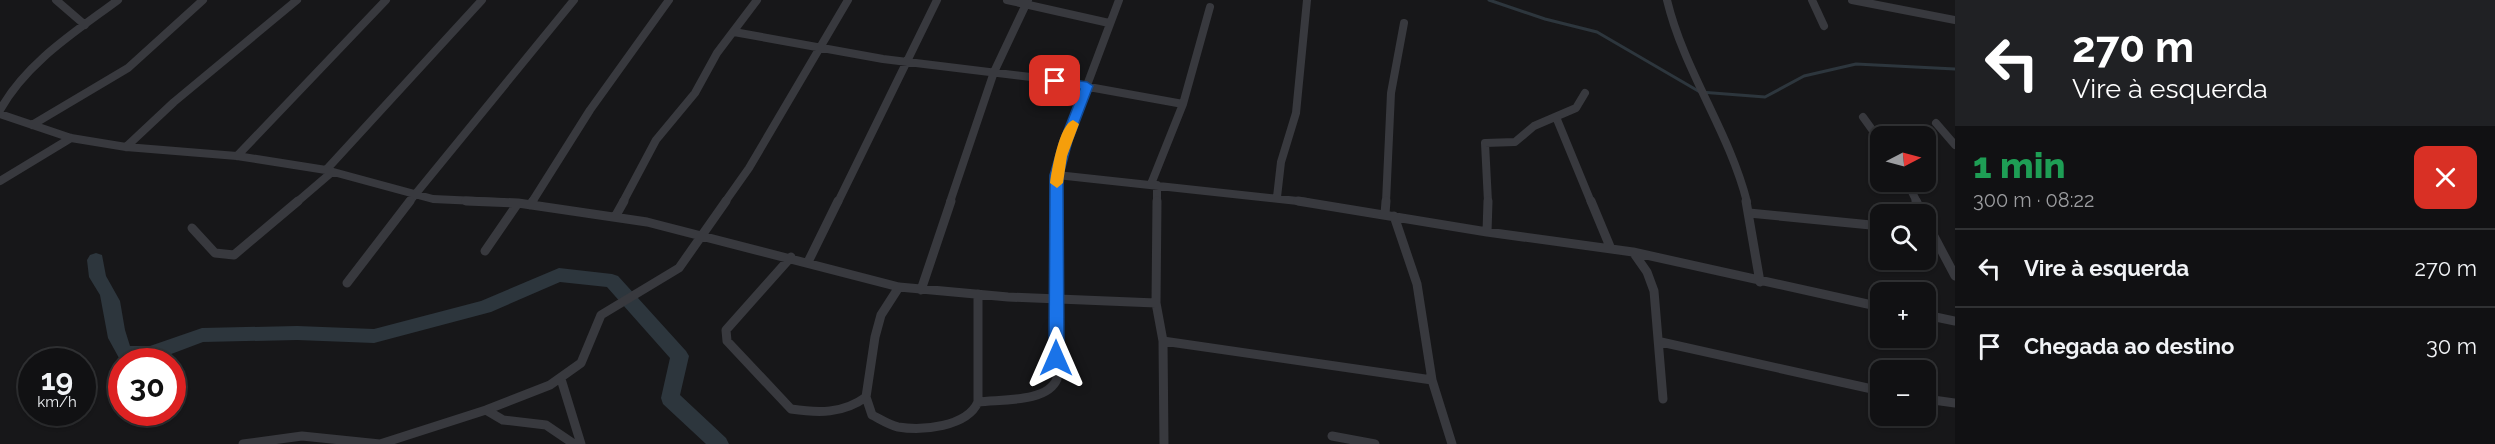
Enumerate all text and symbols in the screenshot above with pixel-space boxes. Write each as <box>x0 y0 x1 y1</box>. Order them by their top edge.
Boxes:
text: 270 m <box>2072 23 2194 72</box>
icon: left <box>1973 24 2051 102</box>
pin <box>1029 55 1080 106</box>
icon: arrive <box>1038 64 1071 97</box>
text: Vire à esquerda <box>2072 73 2268 104</box>
north arrow <box>1870 126 1936 192</box>
map controls <box>1870 126 1936 426</box>
text: 1 min <box>1973 144 2065 186</box>
button: close <box>2414 146 2477 209</box>
text: 300 m · 08:22 <box>1973 188 2094 212</box>
button: search <box>1870 204 1936 270</box>
icon: left <box>1973 252 2006 285</box>
text: Vire à esquerda <box>2024 255 2189 281</box>
text: 270 m <box>2415 255 2477 281</box>
button: + <box>1870 282 1936 348</box>
position arrow <box>1024 326 1088 390</box>
icon: arrive <box>1973 330 2006 363</box>
text: Chegada ao destino <box>2024 333 2234 359</box>
text: 30 m <box>2426 333 2477 359</box>
speed limit sign: 30 <box>108 348 186 426</box>
button: − <box>1870 360 1936 426</box>
text: 19 <box>41 362 73 397</box>
text: km/h <box>37 393 77 411</box>

